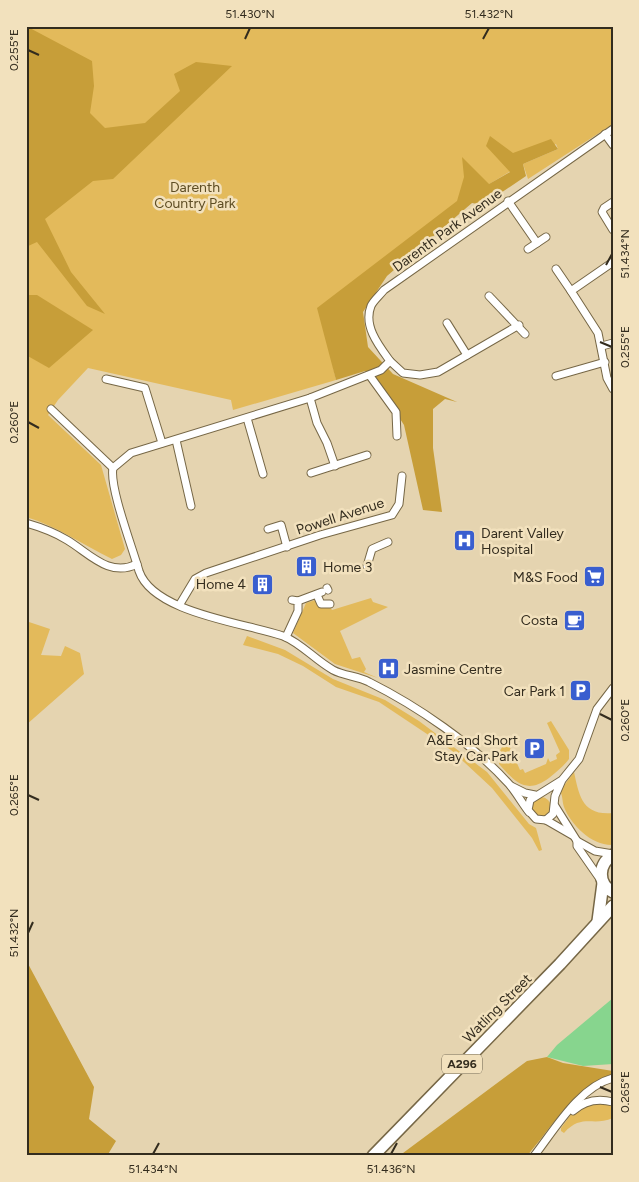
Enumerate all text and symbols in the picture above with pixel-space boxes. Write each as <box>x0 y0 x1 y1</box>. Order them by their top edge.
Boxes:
text: 51.430°N <box>225 7 275 21</box>
text: 51.432°N <box>465 7 513 21</box>
text: 0.255°E <box>7 29 21 71</box>
park label: Darenth Country Park <box>154 179 236 212</box>
street label: Darenth Park Avenue <box>389 185 506 276</box>
text: 51.434°N <box>618 229 632 279</box>
text: 0.255°E <box>618 326 632 368</box>
text: 0.260°E <box>7 401 21 443</box>
street label: Powell Avenue <box>294 494 387 539</box>
place label: Darent Valley Hospital <box>481 525 565 558</box>
hospital icon: Darent Valley Hospital <box>453 529 477 553</box>
building icon: Home 3 <box>295 555 319 579</box>
place label: Home 3 <box>323 559 372 576</box>
supermarket icon: M&S Food <box>582 565 606 589</box>
place label: M&S Food <box>513 569 578 586</box>
building icon: Home 4 <box>250 572 274 596</box>
place label: Home 4 <box>196 576 246 593</box>
cafe icon: Costa <box>562 608 586 632</box>
place label: Costa <box>521 612 558 629</box>
hospital icon: Jasmine Centre <box>376 657 400 681</box>
place label: Jasmine Centre <box>404 661 503 678</box>
parking icon: Car Park 1 <box>569 679 593 703</box>
place label: Car Park 1 <box>504 683 565 700</box>
text: 0.260°E <box>618 699 632 741</box>
place label: A&E and Short Stay Car Park <box>427 732 518 765</box>
parking icon: A&E and Short Stay Car Park <box>522 736 546 760</box>
text: 0.265°E <box>7 774 21 816</box>
text: 51.432°N <box>7 909 21 957</box>
street label: Watling Street <box>459 970 535 1046</box>
road number: A296 <box>442 1054 482 1074</box>
text: 0.265°E <box>618 1071 632 1113</box>
text: 51.434°N <box>128 1162 178 1176</box>
text: 51.436°N <box>367 1162 415 1176</box>

